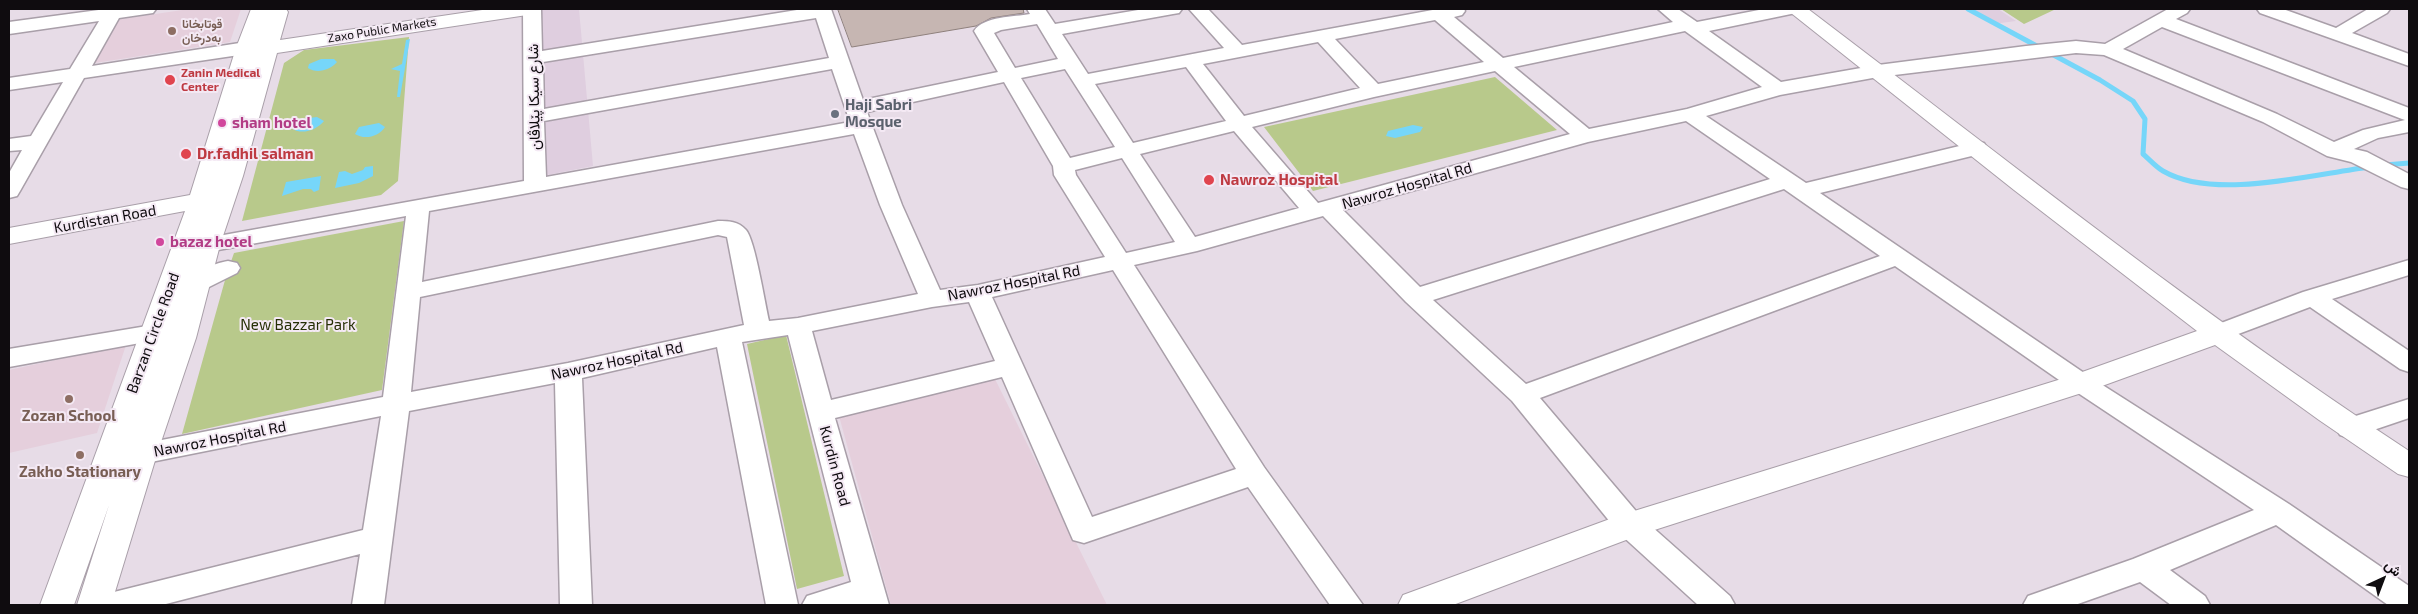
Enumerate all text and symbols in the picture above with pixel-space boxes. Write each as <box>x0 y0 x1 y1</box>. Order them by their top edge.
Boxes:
street label: Zaxo Public Markets <box>327 14 437 46</box>
place label: قوتابخانا به‌درخان <box>182 17 222 45</box>
marker: قوتابخانا به‌درخان <box>166 25 178 37</box>
street label: شارع سيكا پێلاڤان <box>524 44 544 150</box>
place label: Zanin Medical Center <box>181 66 260 94</box>
marker: Zanin Medical Center <box>163 73 177 87</box>
place label: Haji Sabri Mosque <box>845 96 912 131</box>
marker: Haji Sabri Mosque <box>829 108 841 120</box>
place label: sham hotel <box>232 114 311 132</box>
marker: sham hotel <box>216 117 228 129</box>
place label: Dr.fadhil salman <box>197 145 313 163</box>
marker: Dr.fadhil salman <box>179 147 193 161</box>
street label: Nawroz Hospital Rd <box>1340 159 1474 213</box>
place label: Nawroz Hospital <box>1220 171 1338 189</box>
marker: Nawroz Hospital <box>1202 173 1216 187</box>
street label: Kurdistan Road <box>52 201 158 237</box>
place label: bazaz hotel <box>170 233 252 251</box>
marker: bazaz hotel <box>154 236 166 248</box>
street label: Nawroz Hospital Rd <box>946 261 1082 305</box>
street label: Barzan Circle Road <box>123 270 183 396</box>
park label: New Bazzar Park <box>240 316 356 334</box>
street label: Nawroz Hospital Rd <box>549 338 685 384</box>
marker: Zozan School <box>63 393 75 405</box>
place label: Zozan School <box>22 407 116 425</box>
street label: Nawroz Hospital Rd <box>152 417 288 461</box>
street label: Kurdin Road <box>816 424 854 508</box>
marker: Zakho Stationary <box>74 449 86 461</box>
place label: Zakho Stationary <box>19 463 141 481</box>
north arrow <box>2358 554 2408 604</box>
text: ش <box>2382 556 2406 580</box>

